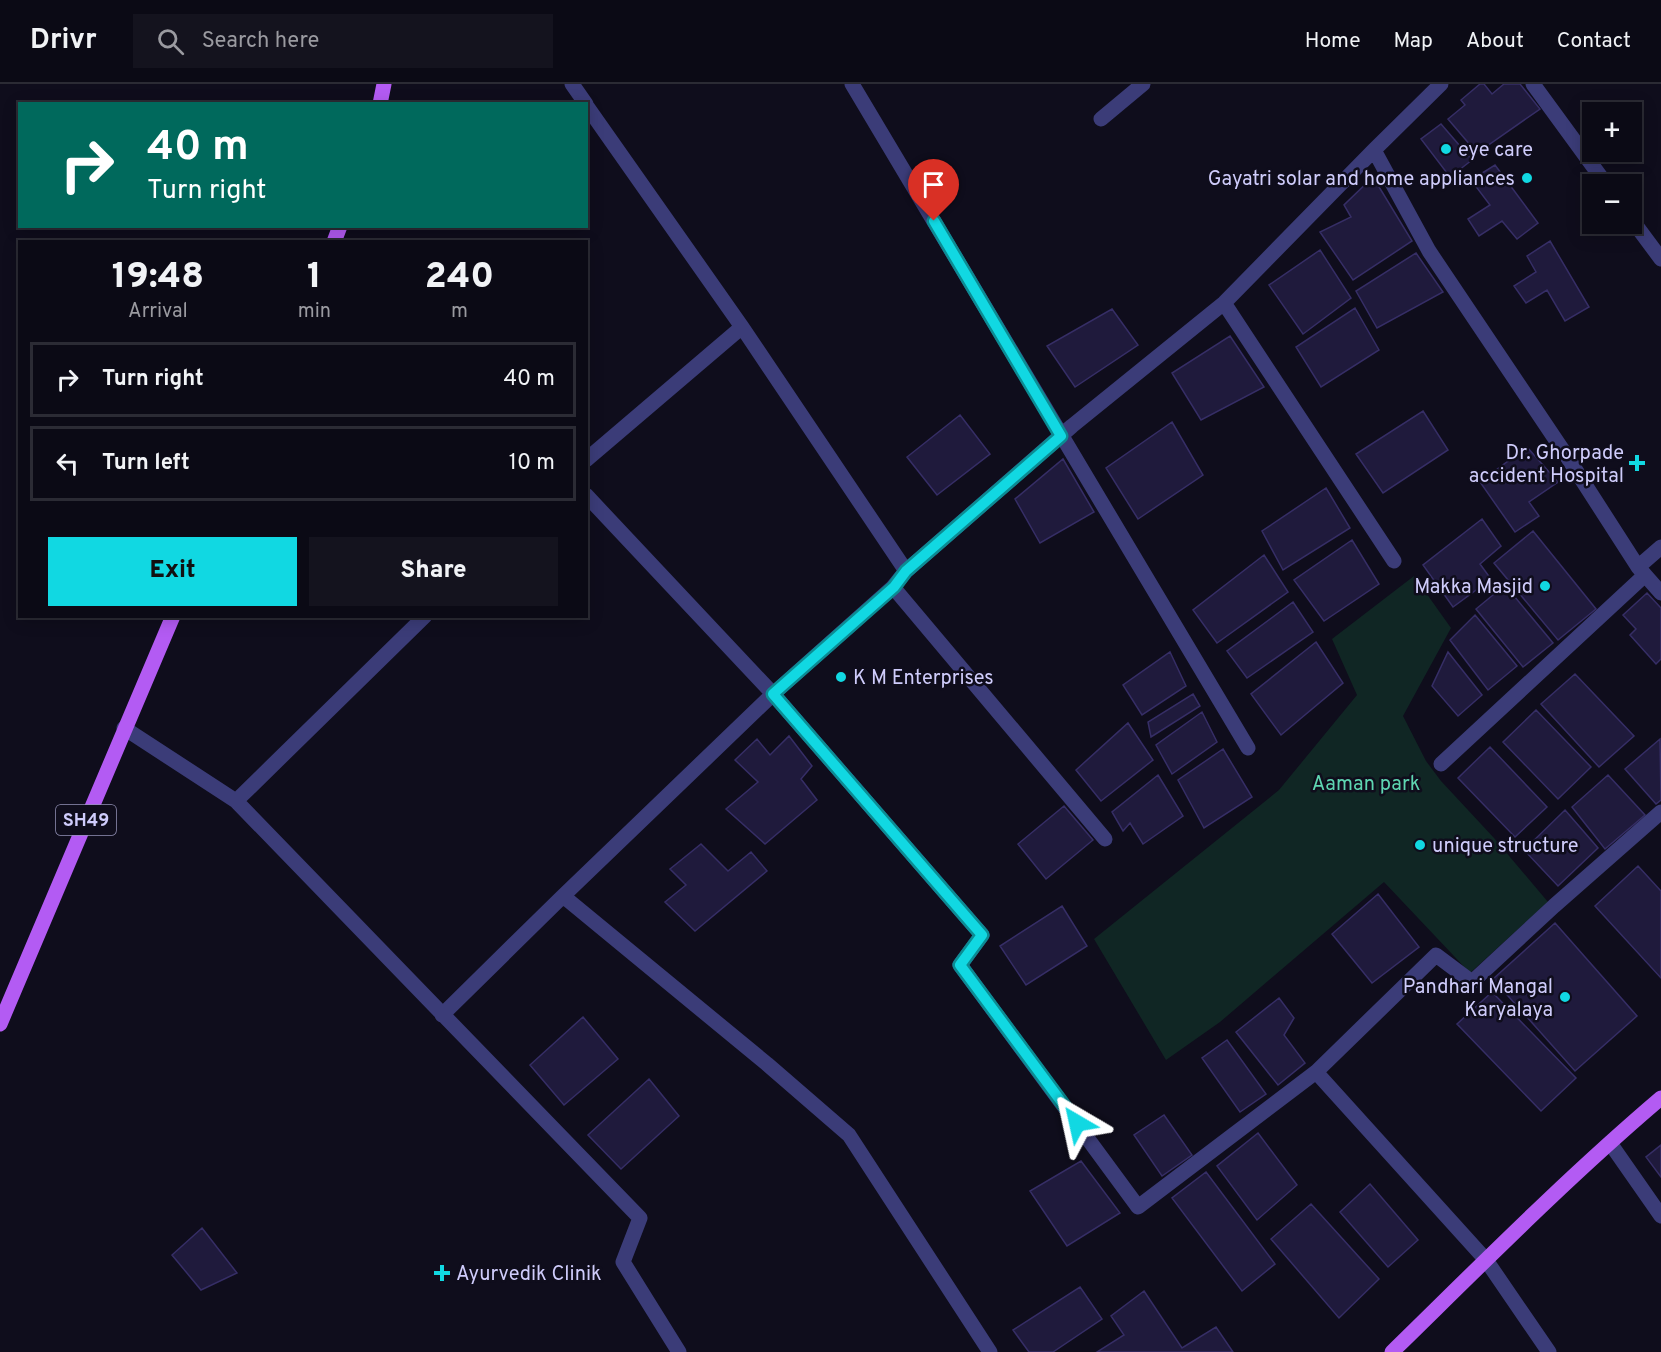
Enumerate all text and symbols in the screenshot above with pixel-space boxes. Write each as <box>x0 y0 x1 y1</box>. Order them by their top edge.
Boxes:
search box <box>133 14 553 68</box>
text: Drivr <box>30 23 97 59</box>
icon: search <box>154 25 187 58</box>
text: Search here <box>202 28 319 55</box>
text: Home <box>1305 28 1361 55</box>
text: Map <box>1394 28 1433 55</box>
text: About <box>1466 28 1524 55</box>
text: Contact <box>1557 28 1631 55</box>
map controls <box>1582 102 1642 234</box>
button: + <box>1582 102 1642 162</box>
text: 40 m <box>147 122 249 175</box>
icon: right <box>48 126 126 204</box>
place label: eye care <box>1458 138 1533 164</box>
marker: eye care <box>1439 142 1453 156</box>
pin <box>908 159 959 221</box>
place label: Gayatri solar and home appliances <box>1208 167 1515 193</box>
icon: arrive <box>917 168 950 201</box>
marker: Gayatri solar and home appliances <box>1520 171 1534 185</box>
text: Turn right <box>147 174 266 208</box>
button: − <box>1582 174 1642 234</box>
text: 19:48 <box>112 255 204 301</box>
text: 1 <box>307 255 322 301</box>
text: 240 <box>425 255 494 301</box>
text: Arrival <box>128 299 188 325</box>
text: min <box>298 299 331 325</box>
text: m <box>451 299 468 325</box>
icon: right <box>51 363 84 396</box>
text: Turn right <box>102 366 204 393</box>
text: 40 m <box>503 366 555 393</box>
place label: Dr. Ghorpade accident Hospital <box>1469 441 1624 490</box>
icon: left <box>51 447 84 480</box>
text: Turn left <box>102 450 190 477</box>
text: 10 m <box>509 450 555 477</box>
marker: Dr. Ghorpade accident Hospital <box>1628 454 1646 472</box>
button: Exit <box>48 537 297 606</box>
button: Share <box>309 537 558 606</box>
place label: Makka Masjid <box>1414 575 1533 601</box>
marker: Makka Masjid <box>1538 579 1552 593</box>
place label: K M Enterprises <box>853 666 994 692</box>
marker: K M Enterprises <box>834 670 848 684</box>
park label: Aaman park <box>1312 772 1420 798</box>
road number: SH49 <box>56 805 116 835</box>
place label: unique structure <box>1432 834 1579 860</box>
marker: unique structure <box>1413 838 1427 852</box>
place label: Pandhari Mangal Karyalaya <box>1403 975 1553 1024</box>
marker: Pandhari Mangal Karyalaya <box>1558 990 1572 1004</box>
position arrow <box>1045 1091 1109 1155</box>
place label: Ayurvedik Clinik <box>456 1262 602 1288</box>
marker: Ayurvedik Clinik <box>433 1264 451 1282</box>

